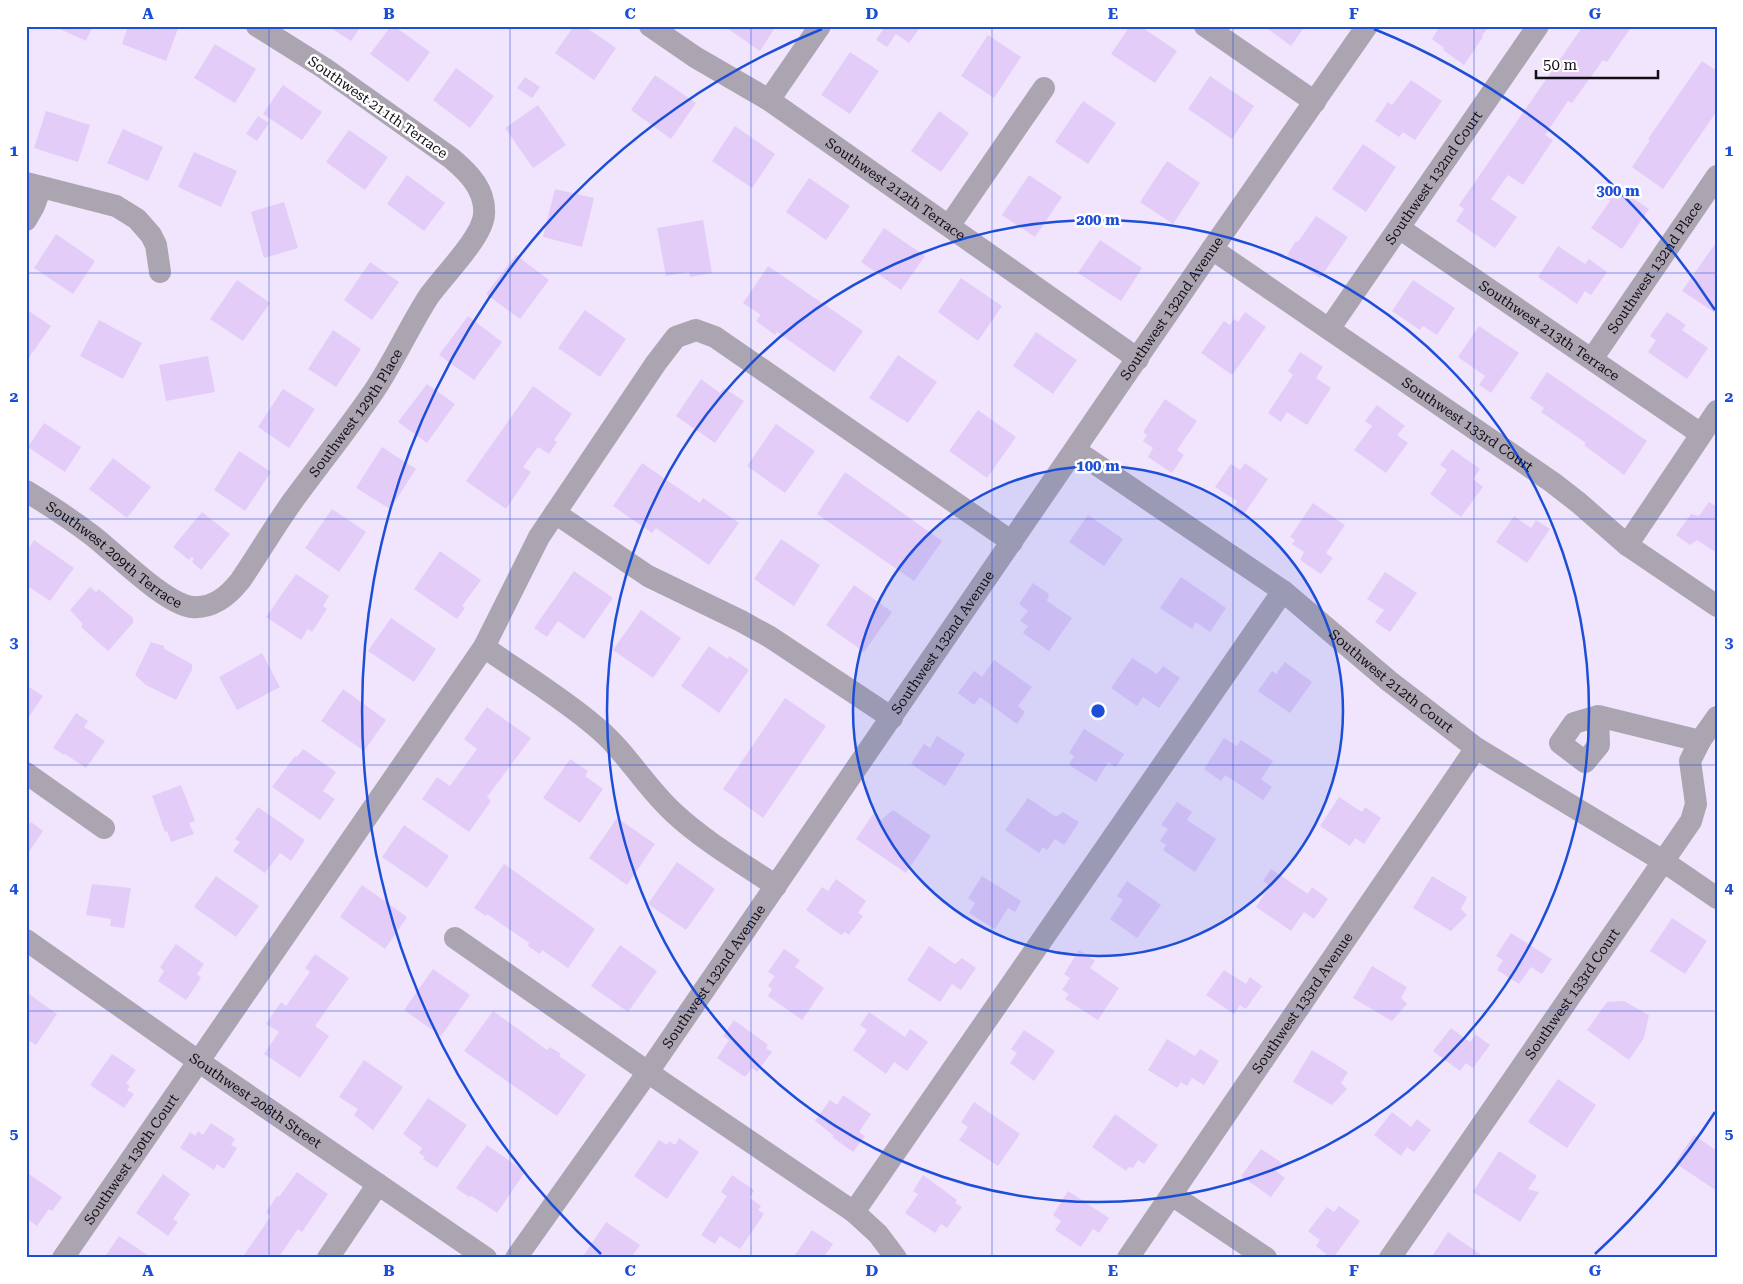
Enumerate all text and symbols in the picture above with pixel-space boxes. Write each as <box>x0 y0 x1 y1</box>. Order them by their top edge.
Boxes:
text: A <box>142 4 154 23</box>
text: B <box>383 4 395 23</box>
text: C <box>624 4 636 23</box>
text: D <box>866 4 879 23</box>
text: E <box>1108 4 1118 23</box>
text: F <box>1349 4 1359 23</box>
text: G <box>1589 4 1602 23</box>
scale bar <box>1536 48 1658 80</box>
street label: Southwest 211th Terrace <box>305 53 451 162</box>
text: 50 m <box>1543 56 1578 74</box>
street label: Southwest 132nd Court <box>1382 108 1485 247</box>
street label: Southwest 212th Terrace <box>823 134 969 244</box>
text: 1 <box>10 141 19 160</box>
text: 1 <box>1725 141 1734 160</box>
text: 300 m <box>1596 182 1640 200</box>
street label: Southwest 132nd Place <box>1604 198 1705 336</box>
text: 200 m <box>1076 211 1120 229</box>
street label: Southwest 132nd Avenue <box>1117 233 1226 383</box>
street label: Southwest 213th Terrace <box>1476 277 1623 384</box>
street label: Southwest 129th Place <box>306 346 405 480</box>
street label: Southwest 133rd Court <box>1399 374 1536 475</box>
text: 2 <box>10 387 19 406</box>
text: 2 <box>1725 387 1734 406</box>
text: 100 m <box>1076 457 1120 475</box>
street label: Southwest 209th Terrace <box>43 498 185 611</box>
street label: Southwest 132nd Avenue <box>888 567 997 717</box>
street label: Southwest 212th Court <box>1326 626 1457 736</box>
text: 3 <box>10 633 19 652</box>
text: 3 <box>1725 633 1734 652</box>
centre of rings <box>1089 702 1107 720</box>
text: 4 <box>10 878 19 897</box>
text: 4 <box>1725 878 1734 897</box>
street label: Southwest 132nd Avenue <box>659 901 768 1051</box>
street label: Southwest 133rd Court <box>1521 925 1623 1062</box>
street label: Southwest 133rd Avenue <box>1249 929 1356 1076</box>
street label: Southwest 208th Street <box>186 1050 325 1151</box>
street label: Southwest 130th Court <box>81 1091 182 1228</box>
text: 5 <box>10 1124 19 1143</box>
text: 5 <box>1725 1124 1734 1143</box>
text: A <box>142 1261 154 1280</box>
text: B <box>383 1261 395 1280</box>
text: C <box>624 1261 636 1280</box>
text: D <box>866 1261 879 1280</box>
text: E <box>1108 1261 1118 1280</box>
text: F <box>1349 1261 1359 1280</box>
text: G <box>1589 1261 1602 1280</box>

